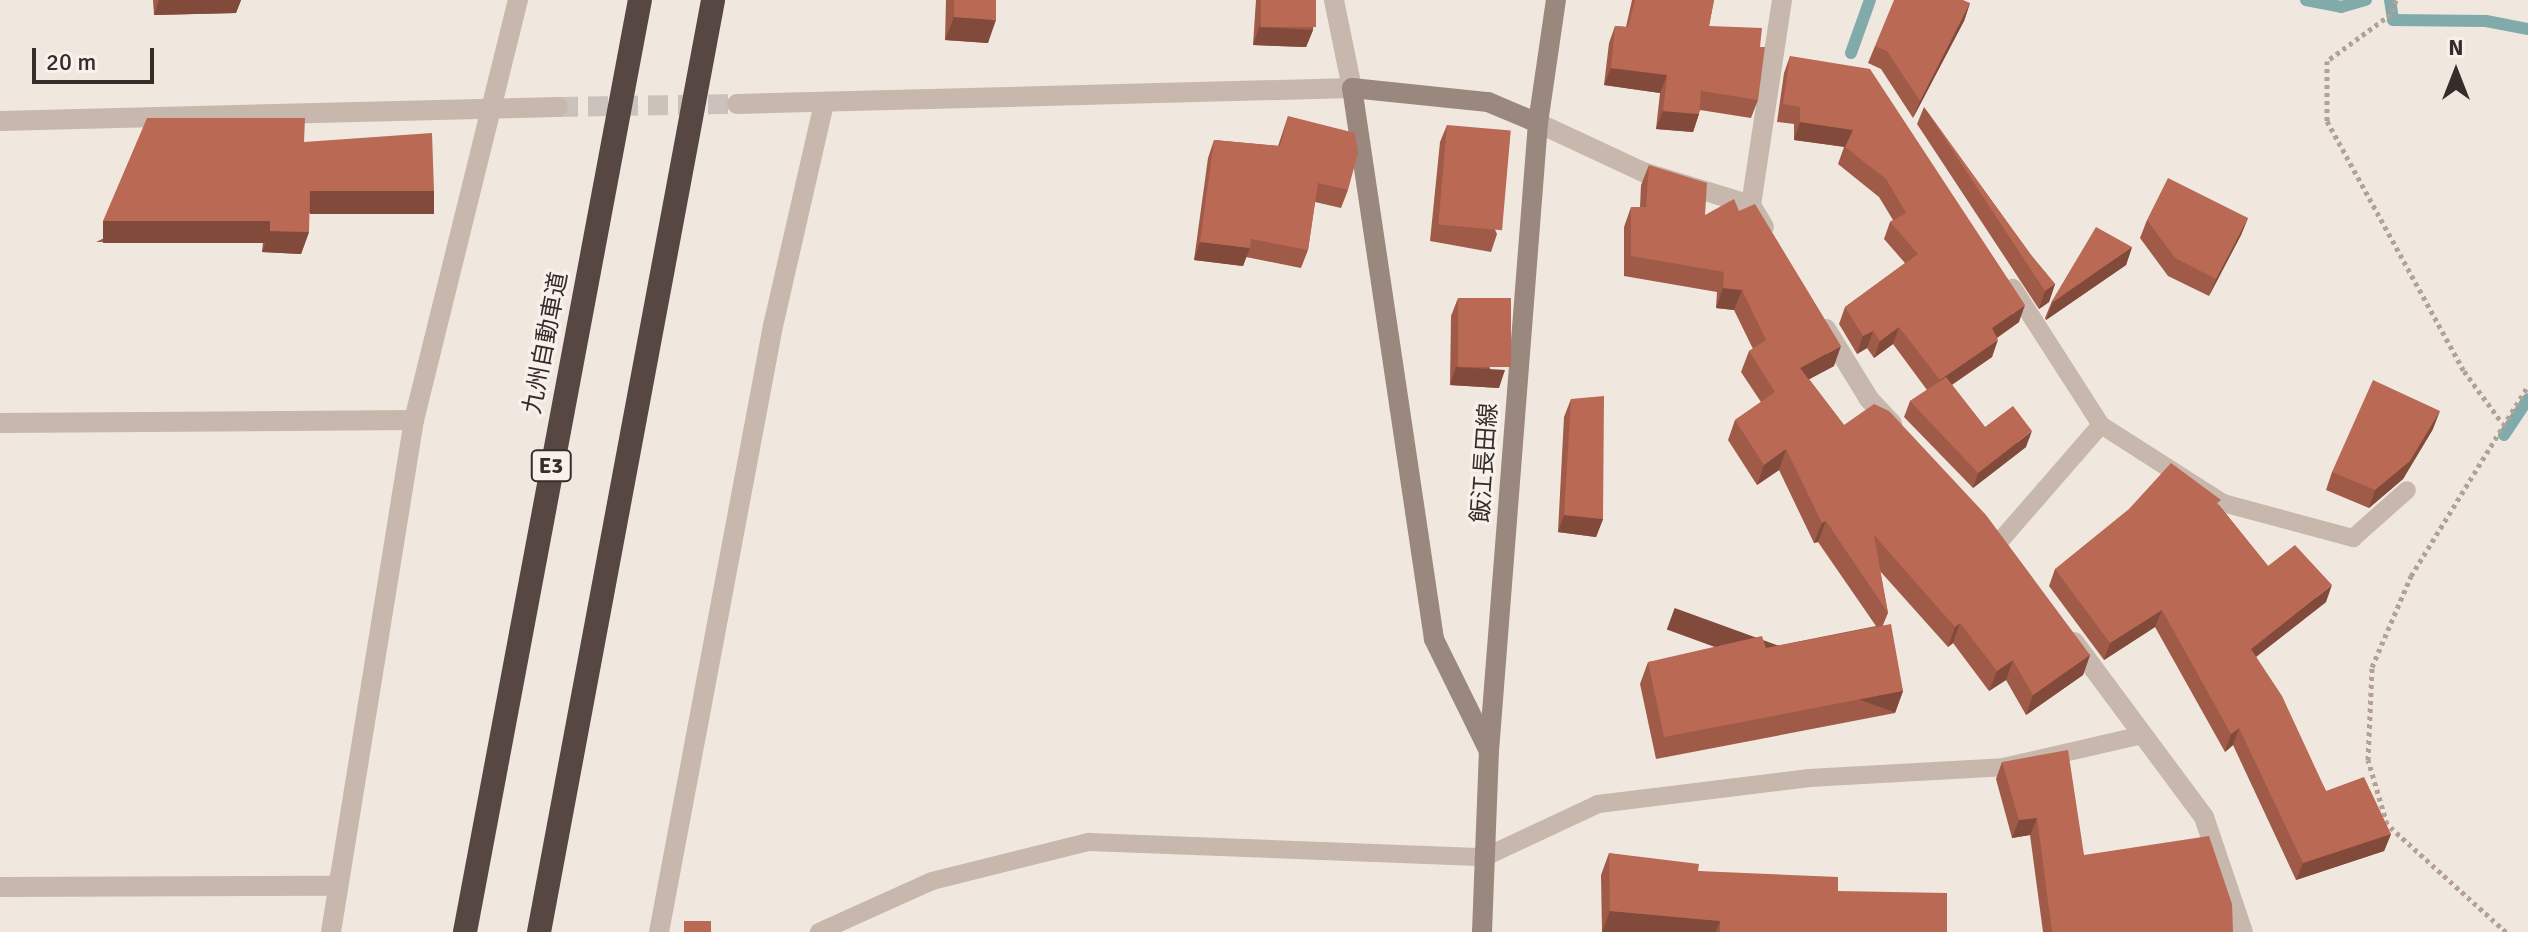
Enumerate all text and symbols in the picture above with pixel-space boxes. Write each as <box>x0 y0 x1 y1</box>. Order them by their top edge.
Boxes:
scale bar <box>36 32 158 82</box>
north arrow <box>2416 32 2496 112</box>
text: N <box>2448 34 2464 61</box>
text: 20 m <box>46 47 96 77</box>
street label: 九州自動車道 <box>518 270 574 416</box>
street label: 飯江長田線 <box>1466 402 1504 524</box>
road number: E3 <box>529 448 573 484</box>

